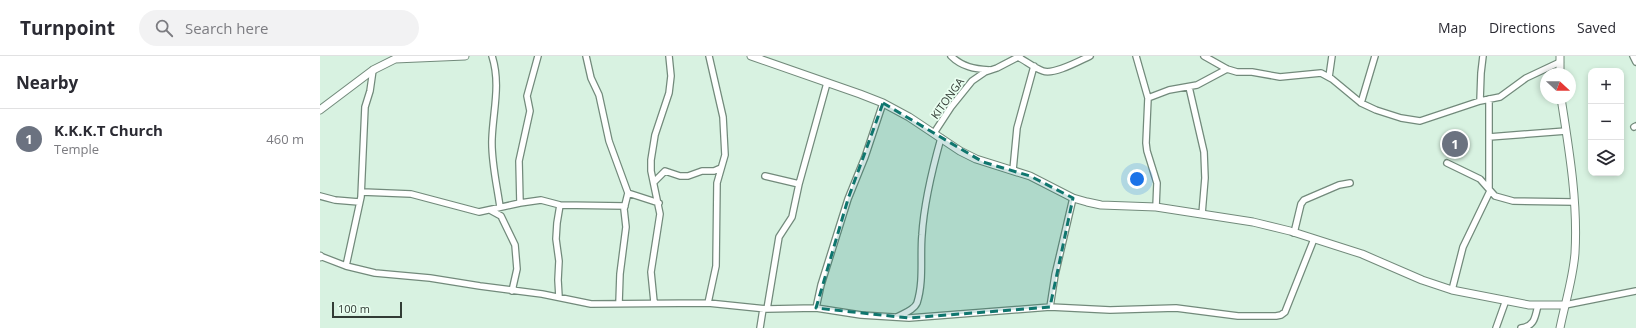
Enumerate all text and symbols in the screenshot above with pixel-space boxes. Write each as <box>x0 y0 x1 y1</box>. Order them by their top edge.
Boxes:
search box <box>139 10 419 46</box>
text: Turnpoint <box>20 15 115 41</box>
icon: search <box>153 17 175 39</box>
text: Search here <box>185 18 269 38</box>
text: Map <box>1438 18 1467 37</box>
text: Directions <box>1489 18 1555 37</box>
text: Saved <box>1577 18 1616 37</box>
north arrow <box>1540 68 1576 104</box>
map controls <box>1588 68 1624 176</box>
button: + <box>1588 68 1624 104</box>
text: Nearby <box>16 71 78 94</box>
street label: KITONGA <box>927 74 967 122</box>
button: − <box>1588 104 1624 140</box>
text: K.K.K.T Church <box>54 120 163 140</box>
pin: 1 <box>1442 129 1468 159</box>
text: 1 <box>25 130 33 148</box>
text: 460 m <box>266 130 304 148</box>
text: Temple <box>54 140 99 158</box>
button: layers <box>1588 140 1624 176</box>
your location <box>1127 169 1147 189</box>
scale bar <box>332 300 402 319</box>
text: 100 m <box>338 301 370 316</box>

